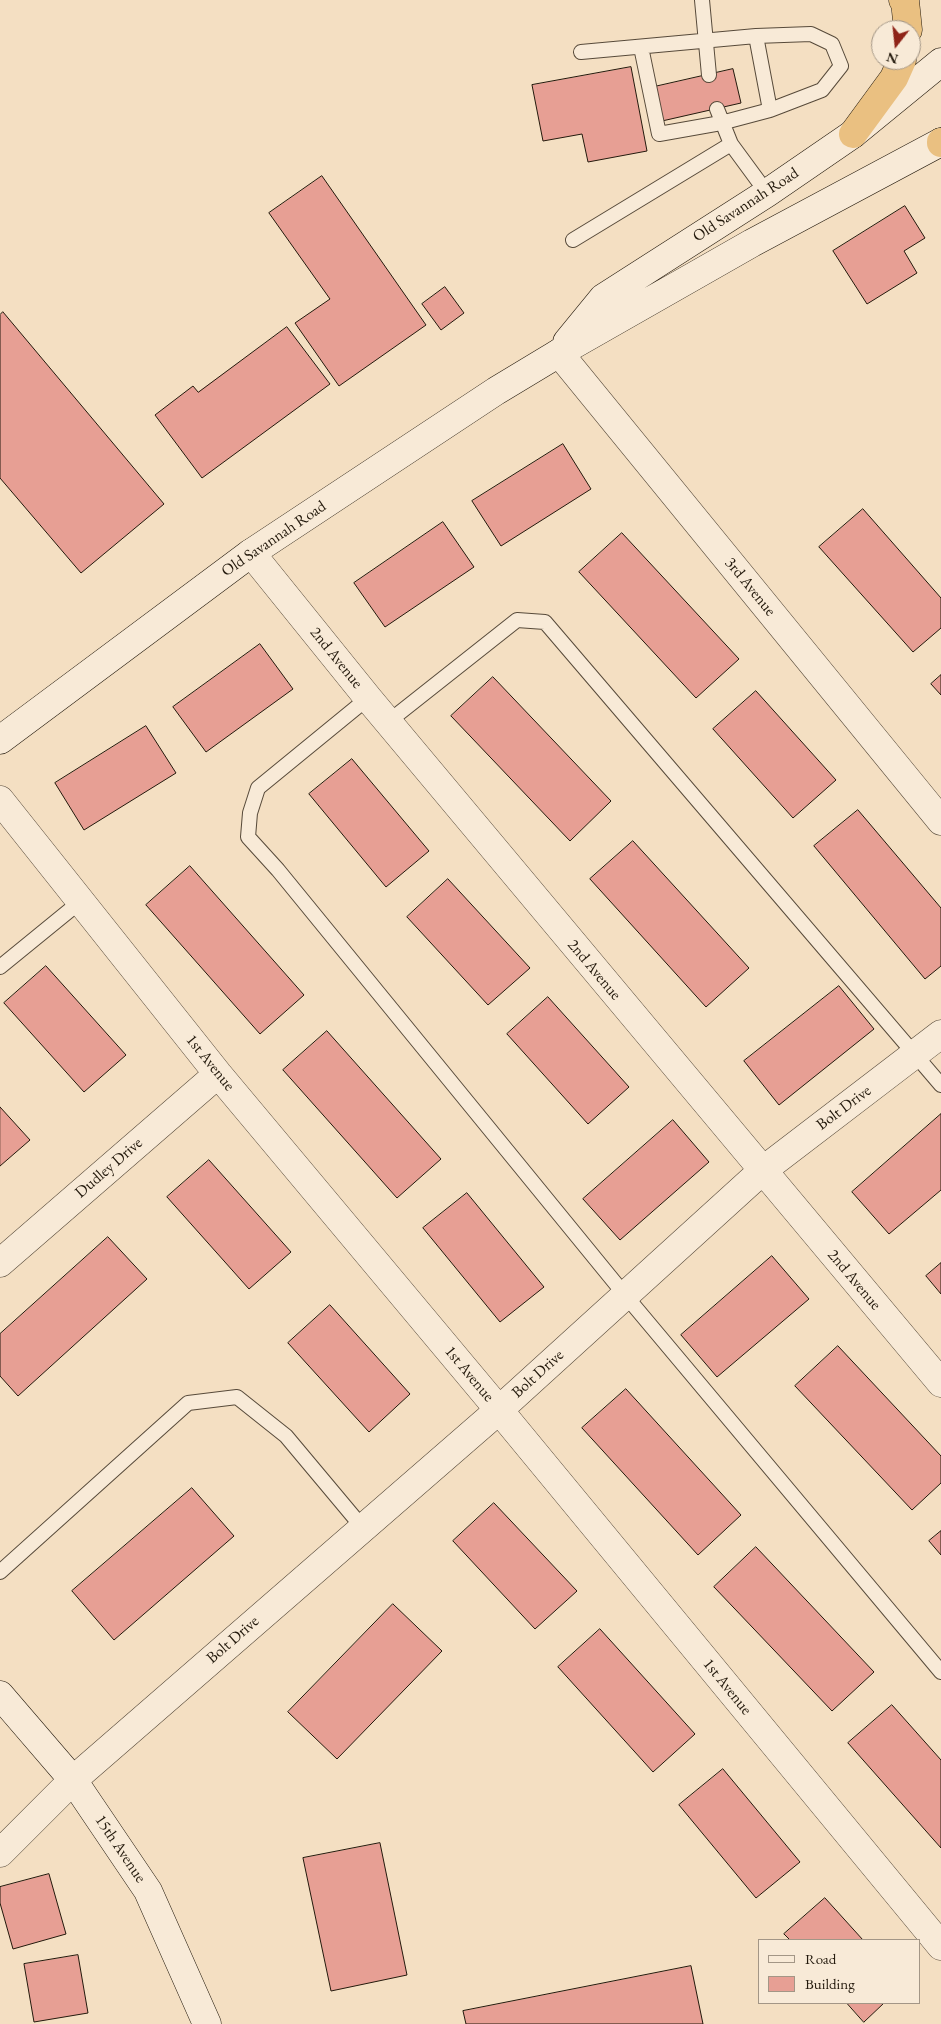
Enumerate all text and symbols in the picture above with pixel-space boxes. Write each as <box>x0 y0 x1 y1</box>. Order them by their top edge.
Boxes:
north arrow <box>871 20 921 70</box>
text: N <box>884 48 900 69</box>
street label: Old Savannah Road <box>690 164 802 246</box>
street label: Old Savannah Road <box>218 497 330 581</box>
street label: 3rd Avenue <box>720 554 780 620</box>
street label: 2nd Avenue <box>305 623 367 693</box>
street label: 2nd Avenue <box>563 936 625 1004</box>
street label: 1st Avenue <box>181 1031 239 1095</box>
street label: Bolt Drive <box>813 1081 875 1135</box>
street label: Dudley Drive <box>71 1134 147 1202</box>
street label: 2nd Avenue <box>823 1246 885 1314</box>
street label: 1st Avenue <box>440 1342 498 1406</box>
street label: Bolt Drive <box>508 1346 568 1402</box>
street label: Bolt Drive <box>203 1612 263 1668</box>
street label: 1st Avenue <box>698 1655 756 1719</box>
street label: 15th Avenue <box>90 1811 150 1887</box>
legend <box>758 1939 921 2004</box>
text: Road <box>805 1949 836 1968</box>
text: Building <box>805 1974 855 1993</box>

